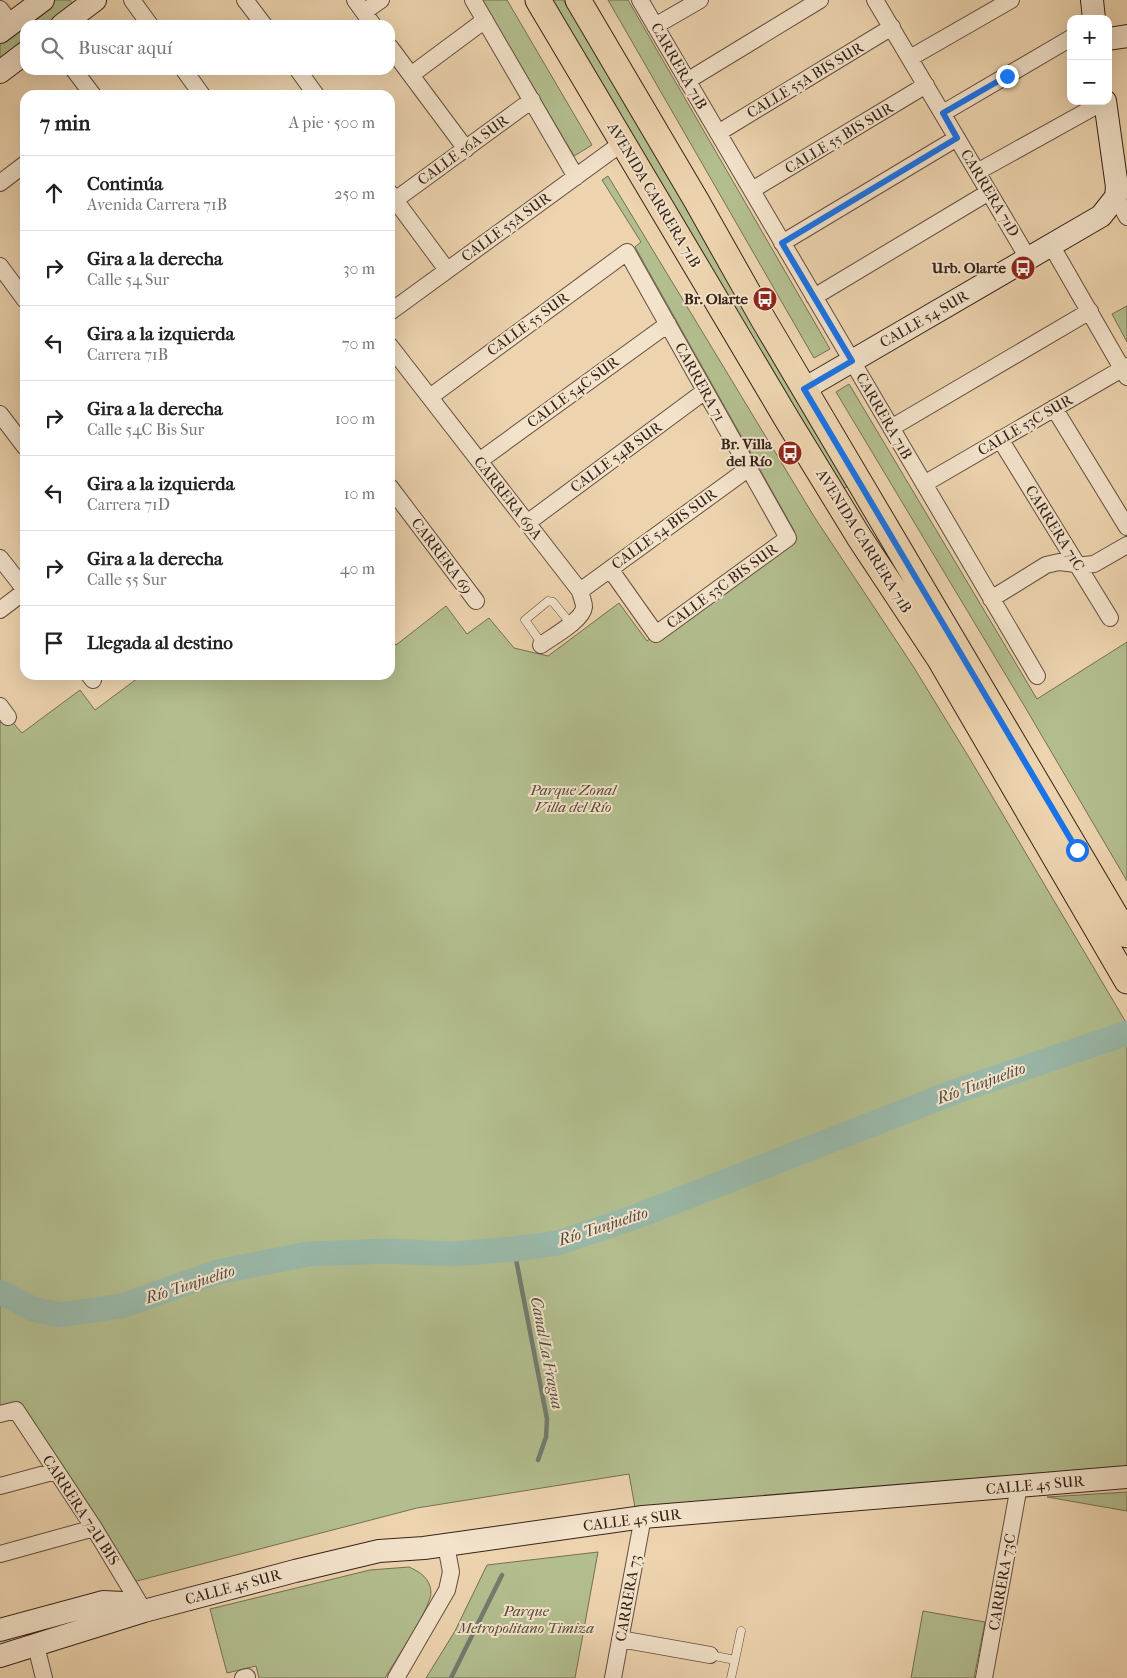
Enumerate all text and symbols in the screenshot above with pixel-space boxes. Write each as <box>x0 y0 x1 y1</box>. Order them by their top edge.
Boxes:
map controls <box>1067 15 1112 105</box>
button: + <box>1067 15 1112 60</box>
search box <box>20 20 395 75</box>
street label: CARRERA 71B <box>647 20 711 112</box>
icon: search <box>38 34 66 62</box>
text: Buscar aquí <box>78 37 172 59</box>
street label: CALLE 55A BIS SUR <box>743 37 868 122</box>
button: − <box>1067 60 1112 105</box>
route end <box>996 65 1019 88</box>
street label: CALLE 55 BIS SUR <box>782 98 897 177</box>
street label: CALLE 56A SUR <box>414 110 513 189</box>
text: 7 min <box>40 111 91 135</box>
text: A pie · 500 m <box>289 113 375 132</box>
street label: AVENIDA CARRERA 71B <box>603 118 704 271</box>
street label: CARRERA 71D <box>957 146 1023 240</box>
text: Continúa <box>87 173 163 195</box>
icon: ahead <box>40 179 68 207</box>
text: 250 m <box>334 184 375 203</box>
street label: CALLE 55A SUR <box>458 188 555 266</box>
text: Avenida Carrera 71B <box>87 195 227 214</box>
text: Gira a la derecha <box>87 248 223 270</box>
icon: right <box>40 254 68 282</box>
bus stop icon: Urb. Olarte <box>1010 255 1036 281</box>
text: 30 m <box>343 259 375 278</box>
place label: Urb. Olarte <box>931 259 1007 277</box>
text: Calle 54 Sur <box>87 270 169 289</box>
bus stop icon: Br. Olarte <box>752 286 778 312</box>
street label: CALLE 54 SUR <box>877 286 972 352</box>
street label: CALLE 55 SUR <box>484 288 573 360</box>
place label: Br. Olarte <box>684 290 749 308</box>
text: Gira a la izquierda <box>87 323 234 345</box>
icon: left <box>40 329 68 357</box>
text: 70 m <box>342 334 375 353</box>
street label: CARRERA 71 <box>671 340 729 424</box>
text: Carrera 71B <box>87 345 168 364</box>
street label: CALLE 54C SUR <box>524 352 623 431</box>
street label: CARRERA 71B <box>852 370 916 462</box>
street label: CALLE 53C SUR <box>974 390 1077 459</box>
text: Gira a la derecha <box>87 398 223 420</box>
icon: right <box>40 404 68 432</box>
text: 100 m <box>335 409 375 428</box>
street label: CALLE 54B SUR <box>567 417 666 496</box>
text: Calle 54C Bis Sur <box>87 420 204 439</box>
place label: Br. Villa del Río <box>721 435 773 470</box>
bus stop icon: Br. Villa del Río <box>777 440 803 466</box>
street label: CARRERA 69A <box>470 453 546 543</box>
street label: AVENIDA CARRERA 71B <box>812 465 916 616</box>
text: Gira a la izquierda <box>87 473 234 495</box>
icon: left <box>40 479 68 507</box>
street label: CARRERA 71C <box>1022 482 1088 574</box>
text: 10 m <box>344 484 375 503</box>
street label: CALLE 54 BIS SUR <box>608 484 721 573</box>
text: Carrera 71D <box>87 495 170 514</box>
street label: CARRERA 69 <box>408 514 477 598</box>
street label: CALLE 53C BIS SUR <box>663 539 782 632</box>
text: Gira a la derecha <box>87 548 223 570</box>
icon: right <box>40 554 68 582</box>
text: 40 m <box>340 559 375 578</box>
text: Calle 55 Sur <box>87 570 167 589</box>
icon: arrive <box>40 629 68 657</box>
text: Llegada al destino <box>87 632 233 654</box>
park label: Parque Zonal Villa del Río <box>529 781 618 816</box>
route start <box>1066 839 1089 862</box>
water label: Río Tunjuelito <box>933 1058 1028 1108</box>
water label: Río Tunjuelito <box>555 1203 650 1250</box>
water label: Río Tunjuelito <box>142 1261 237 1308</box>
water label: Canal La Fragua <box>527 1295 567 1411</box>
street label: CARRERA 72U BIS <box>39 1452 123 1569</box>
street label: CALLE 45 SUR <box>985 1472 1086 1498</box>
street label: CALLE 45 SUR <box>582 1505 683 1535</box>
street label: CARRERA 73C <box>985 1532 1019 1632</box>
street label: CARRERA 73 <box>612 1553 644 1643</box>
street label: CALLE 45 SUR <box>183 1565 284 1608</box>
park label: Parque Metropolitano Timiza <box>457 1602 594 1637</box>

